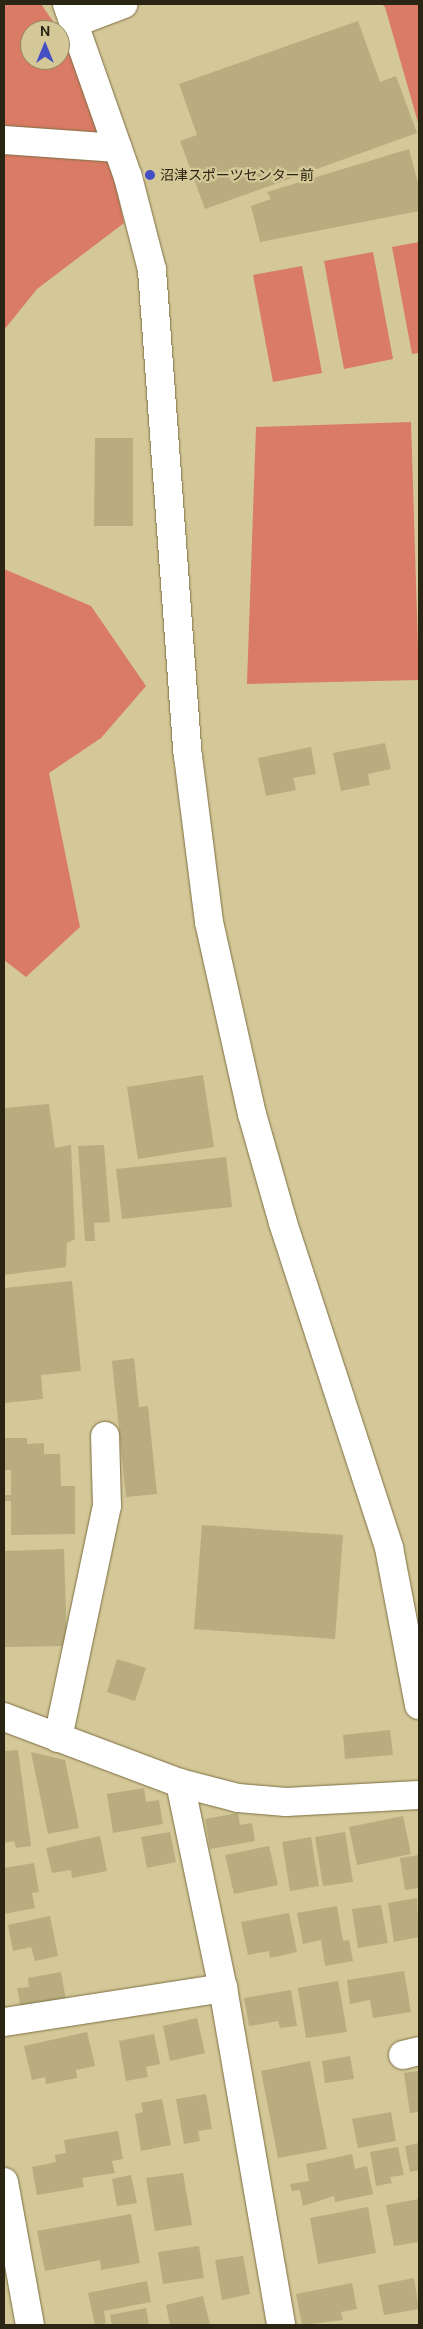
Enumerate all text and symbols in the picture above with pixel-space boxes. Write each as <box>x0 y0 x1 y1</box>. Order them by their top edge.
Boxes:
north arrow <box>20 20 70 70</box>
text: N <box>40 22 50 40</box>
place label: 沼津スポーツセンター前 <box>160 167 314 183</box>
marker: 沼津スポーツセンター前 <box>144 169 156 181</box>

